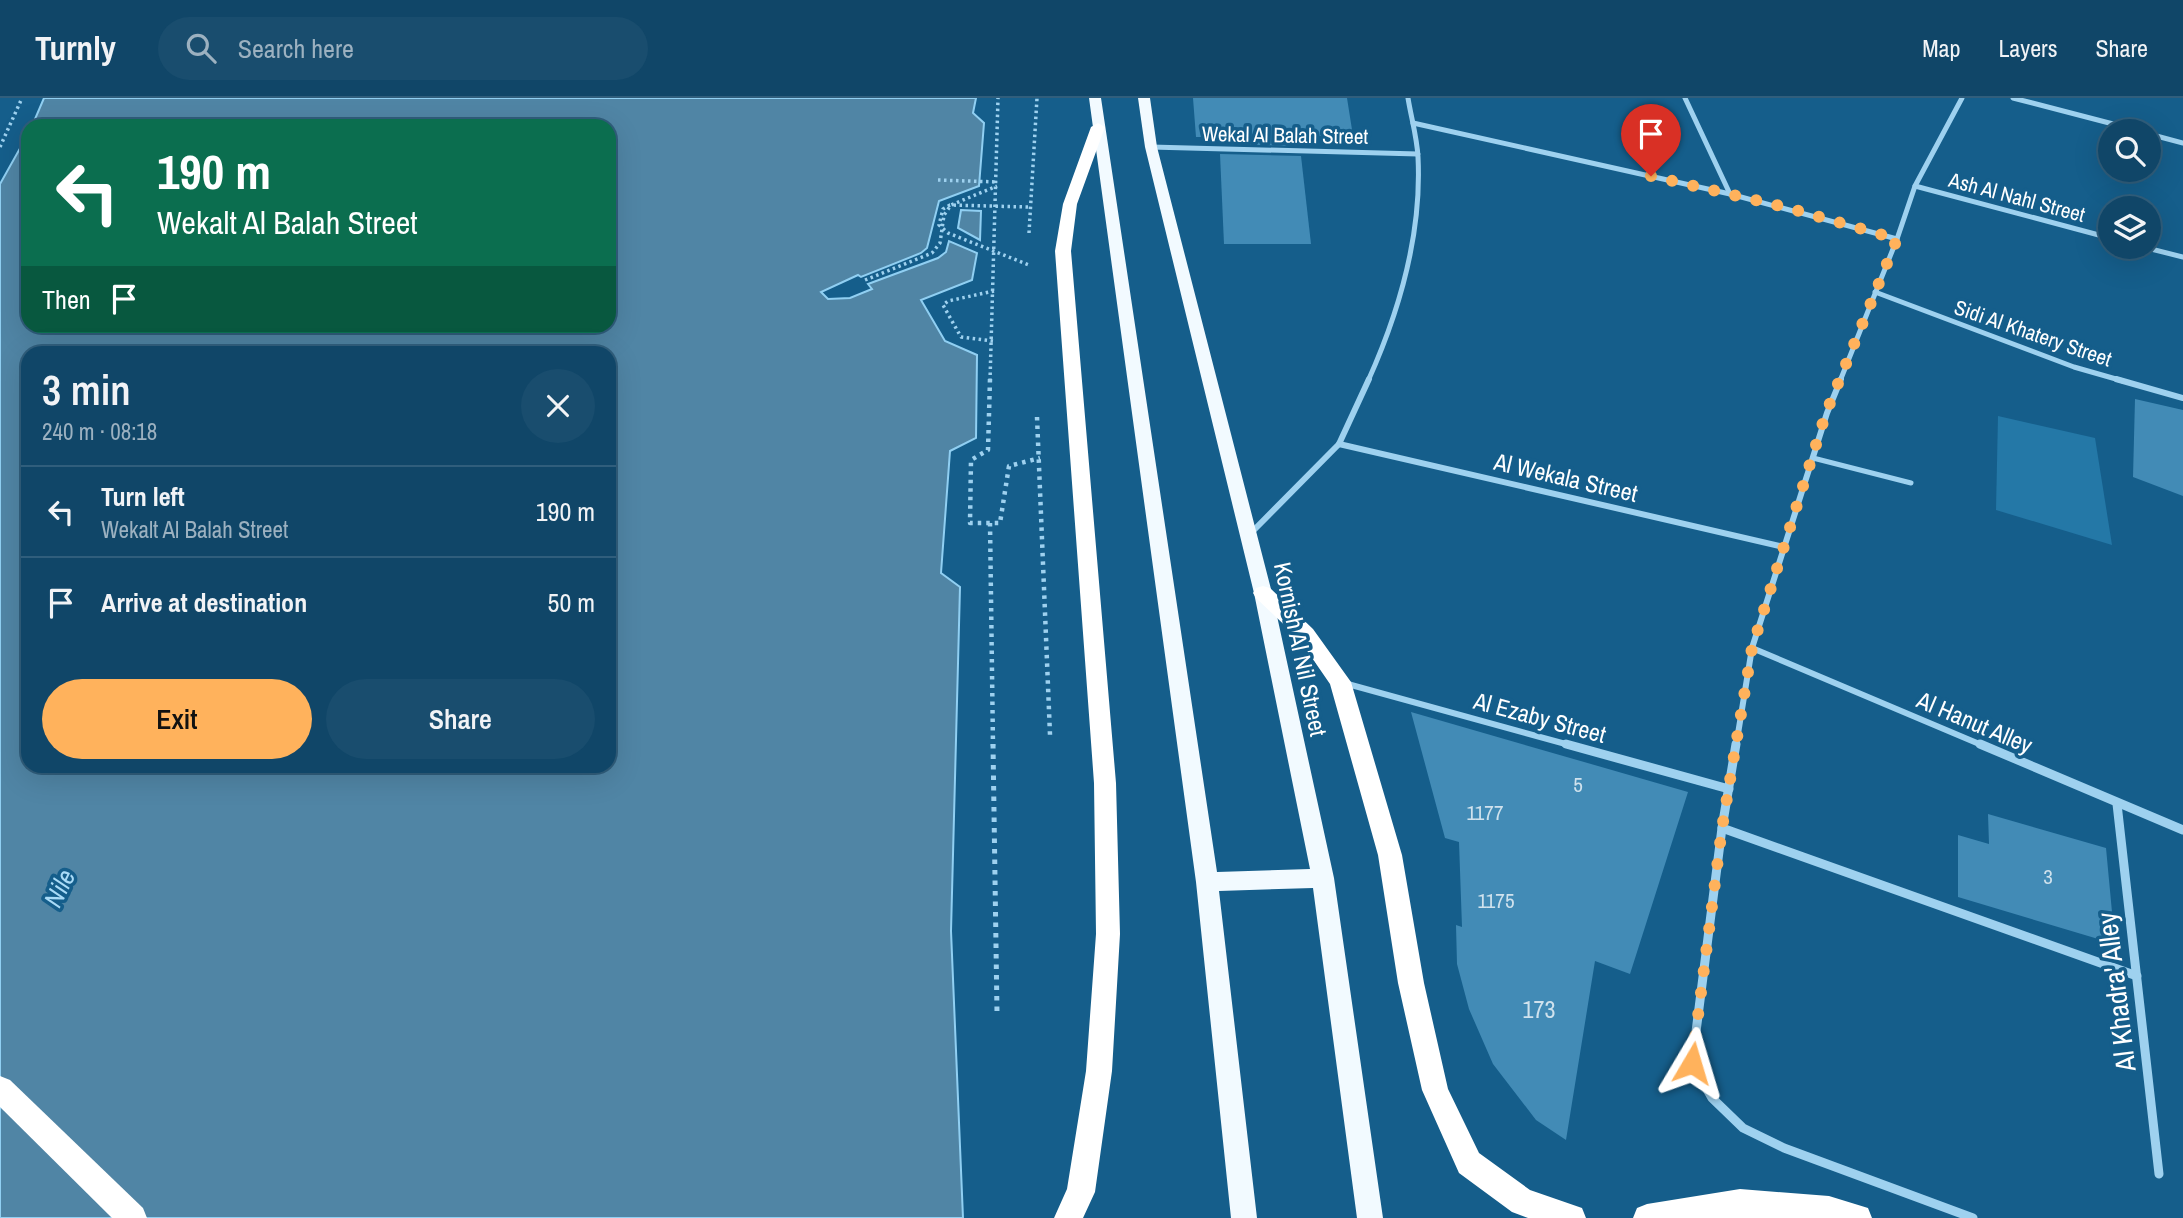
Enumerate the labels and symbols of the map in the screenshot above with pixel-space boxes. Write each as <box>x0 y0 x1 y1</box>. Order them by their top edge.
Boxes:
pin <box>1621 104 1681 176</box>
street label: Wekal Al Balah Street <box>1202 119 1369 151</box>
street label: Ash Al Nahl Street <box>1945 165 2088 229</box>
street label: Sidi Al Khatery Street <box>1950 292 2116 374</box>
street label: Al Wekala Street <box>1490 445 1641 509</box>
street label: Kornish Al Nil Street <box>1267 559 1335 740</box>
street label: Al Hanut Alley <box>1911 683 2038 761</box>
street label: Al Ezaby Street <box>1469 684 1610 750</box>
house number: 5 <box>1573 770 1583 799</box>
house number: 1177 <box>1466 798 1504 827</box>
house number: 3 <box>2043 862 2053 891</box>
water label: Nile <box>35 863 83 913</box>
house number: 1175 <box>1477 886 1515 915</box>
street label: Al Khadra' Alley <box>2087 910 2145 1075</box>
house number: 173 <box>1523 993 1555 1025</box>
position arrow <box>1655 1026 1729 1100</box>

